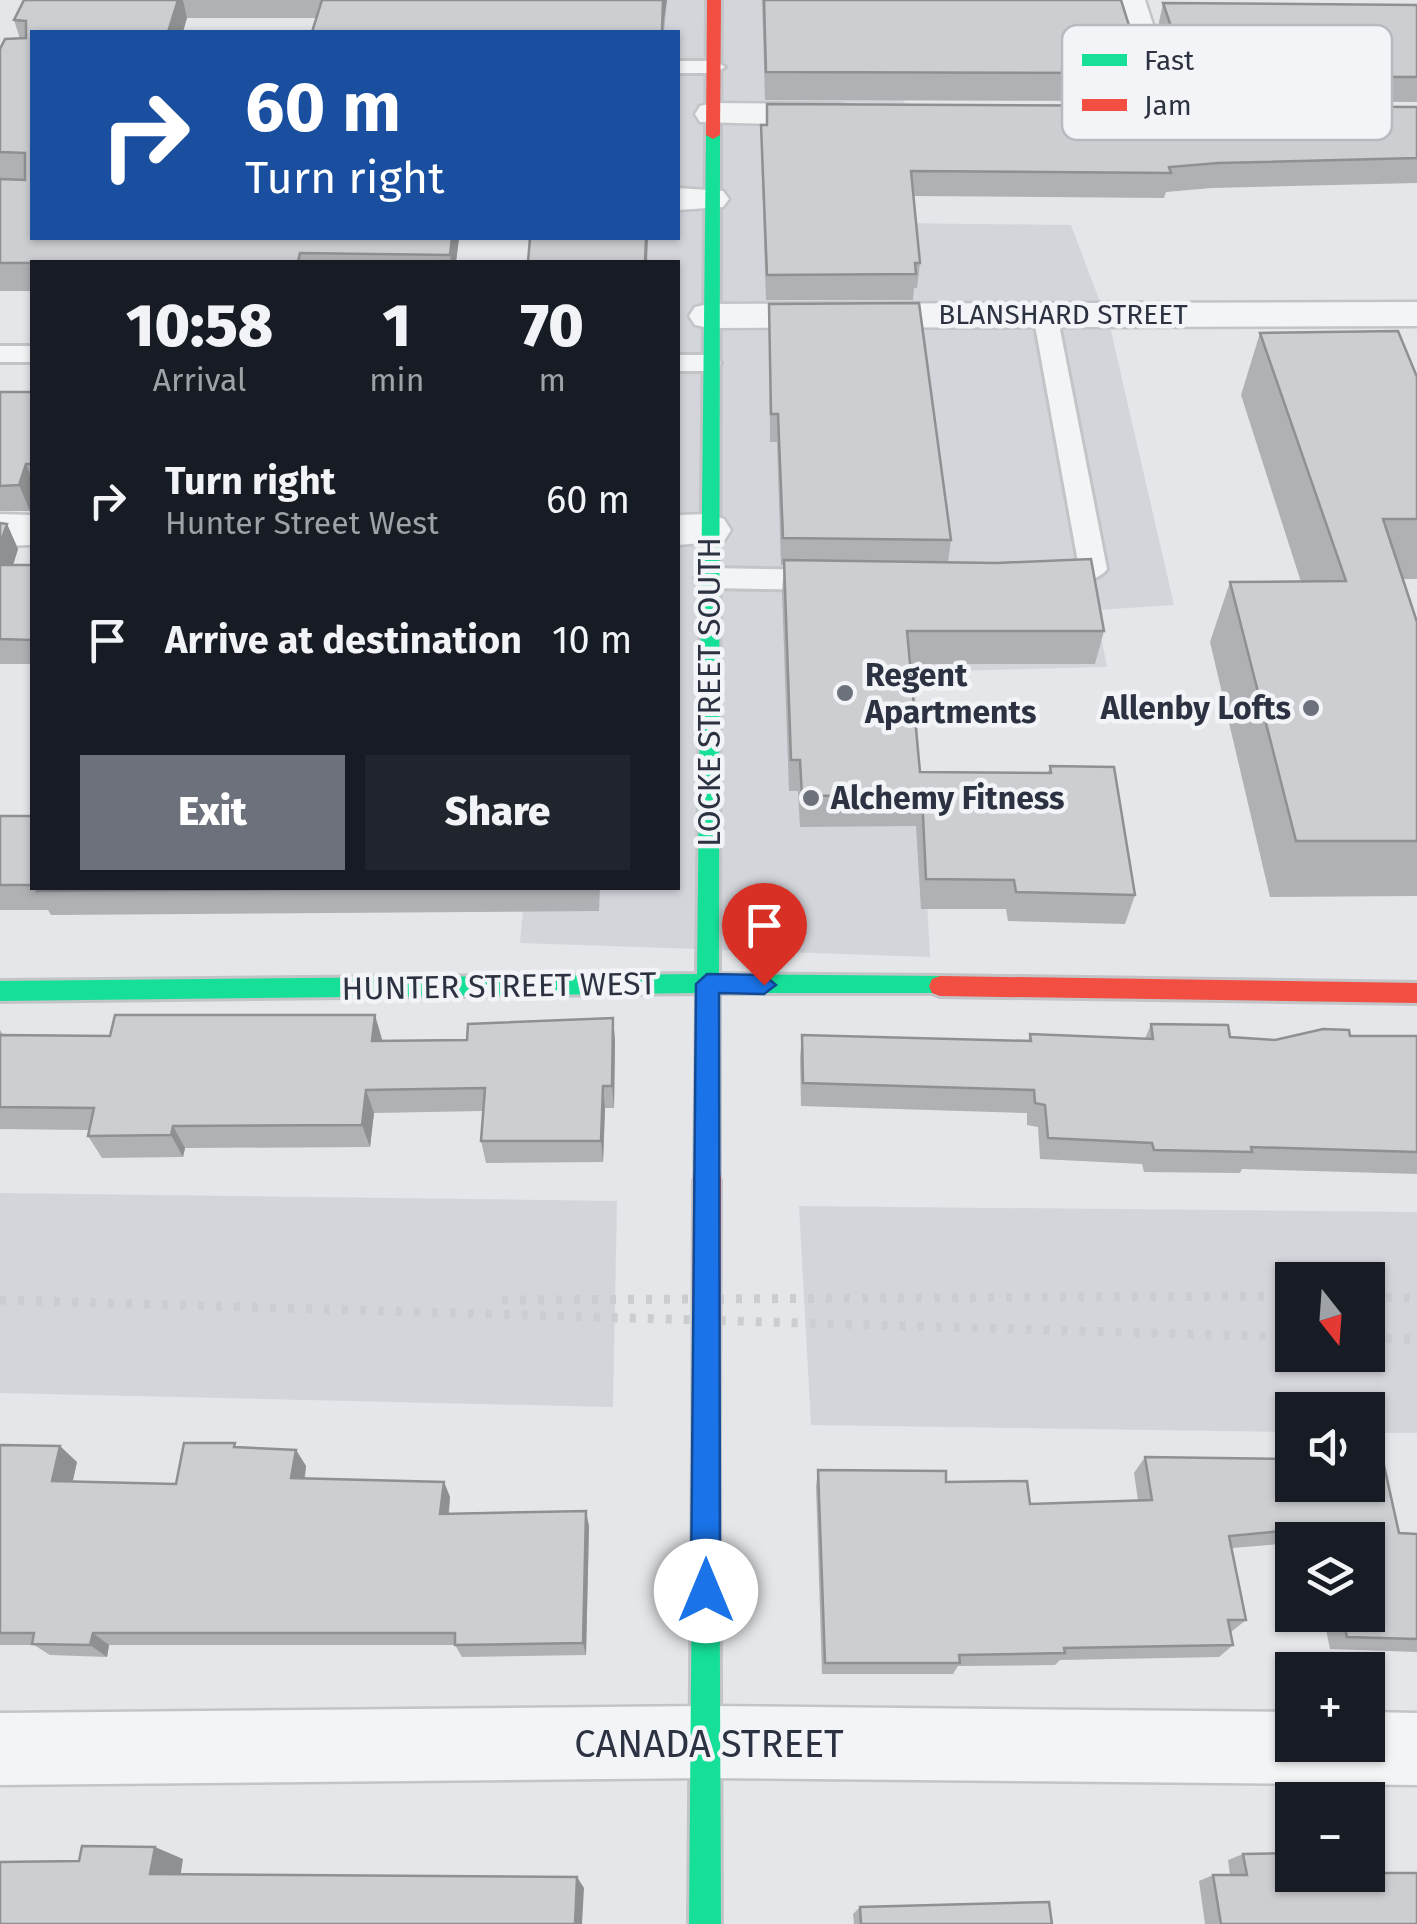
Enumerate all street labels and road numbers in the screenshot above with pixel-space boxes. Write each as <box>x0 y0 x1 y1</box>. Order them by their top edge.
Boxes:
street label: BLANSHARD STREET <box>938 298 1188 331</box>
street label: LOCKE STREET SOUTH <box>690 537 728 847</box>
street label: HUNTER STREET WEST <box>341 964 657 1008</box>
street label: CANADA STREET <box>574 1721 844 1767</box>

